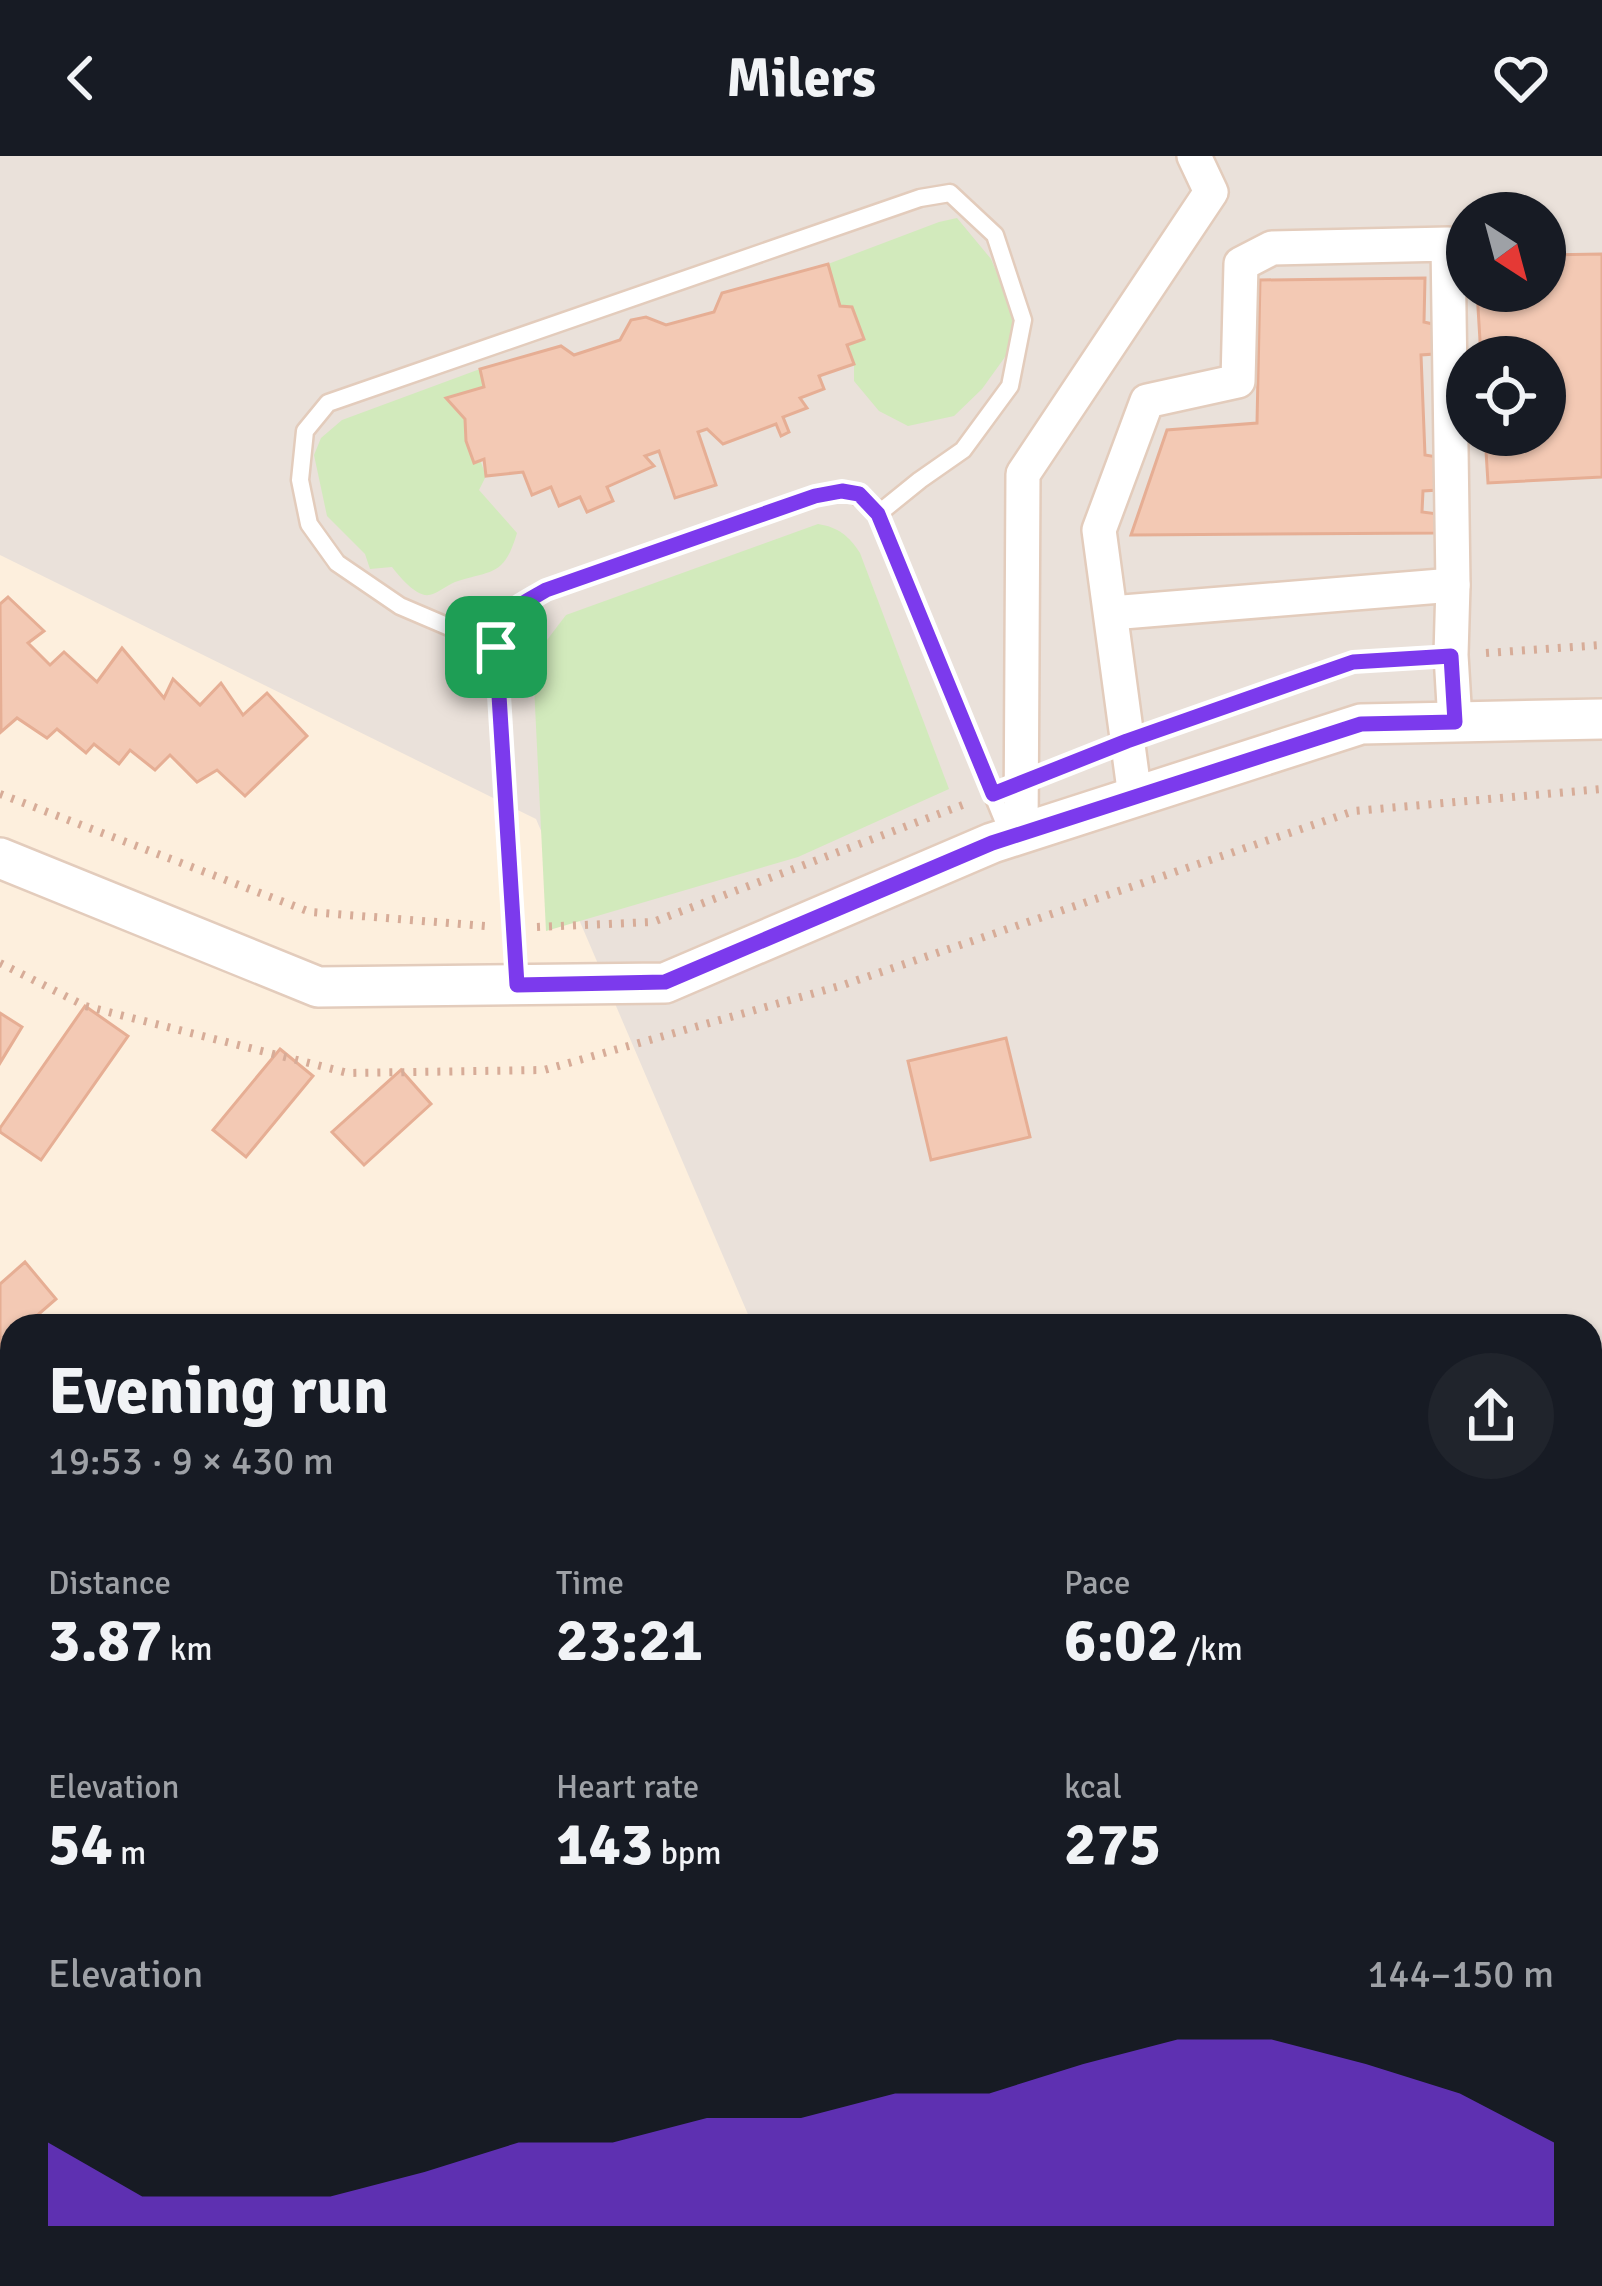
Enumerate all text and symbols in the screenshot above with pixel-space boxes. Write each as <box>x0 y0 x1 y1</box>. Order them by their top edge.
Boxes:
icon: back <box>48 45 114 111</box>
text: Milers <box>726 45 876 112</box>
icon: heart <box>1488 45 1554 111</box>
north arrow <box>1446 192 1566 312</box>
map controls <box>1446 192 1566 456</box>
button: locate <box>1446 336 1566 456</box>
pin <box>445 596 547 698</box>
icon: arrive <box>463 614 529 680</box>
text: Evening run <box>48 1351 389 1432</box>
button: share <box>1428 1353 1554 1479</box>
text: 19:53 · 9 × 430 m <box>48 1437 334 1485</box>
text: Distance <box>48 1563 171 1604</box>
text: Time <box>556 1563 624 1604</box>
text: Pace <box>1064 1563 1130 1604</box>
text: 3.87 <box>48 1604 162 1678</box>
text: 23:21 <box>556 1604 703 1678</box>
text: 6:02 <box>1064 1604 1179 1678</box>
text: km <box>162 1629 213 1670</box>
text: /km <box>1179 1629 1243 1670</box>
text: Elevation <box>48 1767 179 1808</box>
text: Heart rate <box>556 1767 699 1808</box>
text: kcal <box>1064 1767 1122 1808</box>
text: 54 <box>48 1808 113 1882</box>
text: 143 <box>556 1808 653 1882</box>
text: 275 <box>1064 1808 1161 1882</box>
text: m <box>113 1833 146 1874</box>
text: bpm <box>653 1833 722 1874</box>
text: Elevation <box>48 1950 203 1998</box>
text: 144–150 m <box>1367 1950 1554 1998</box>

